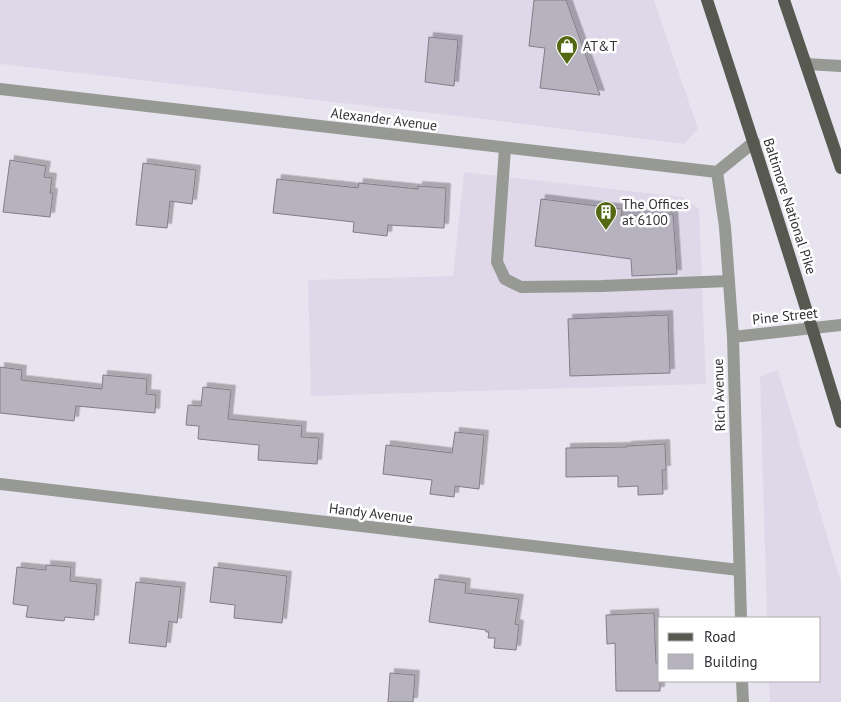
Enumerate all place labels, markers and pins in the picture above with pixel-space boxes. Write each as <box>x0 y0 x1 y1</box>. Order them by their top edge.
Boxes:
shop icon: AT&T <box>555 34 579 65</box>
place label: AT&T <box>583 37 617 55</box>
place label: The Offices at 6100 <box>622 195 689 229</box>
building icon: The Offices at 6100 <box>594 200 618 231</box>

